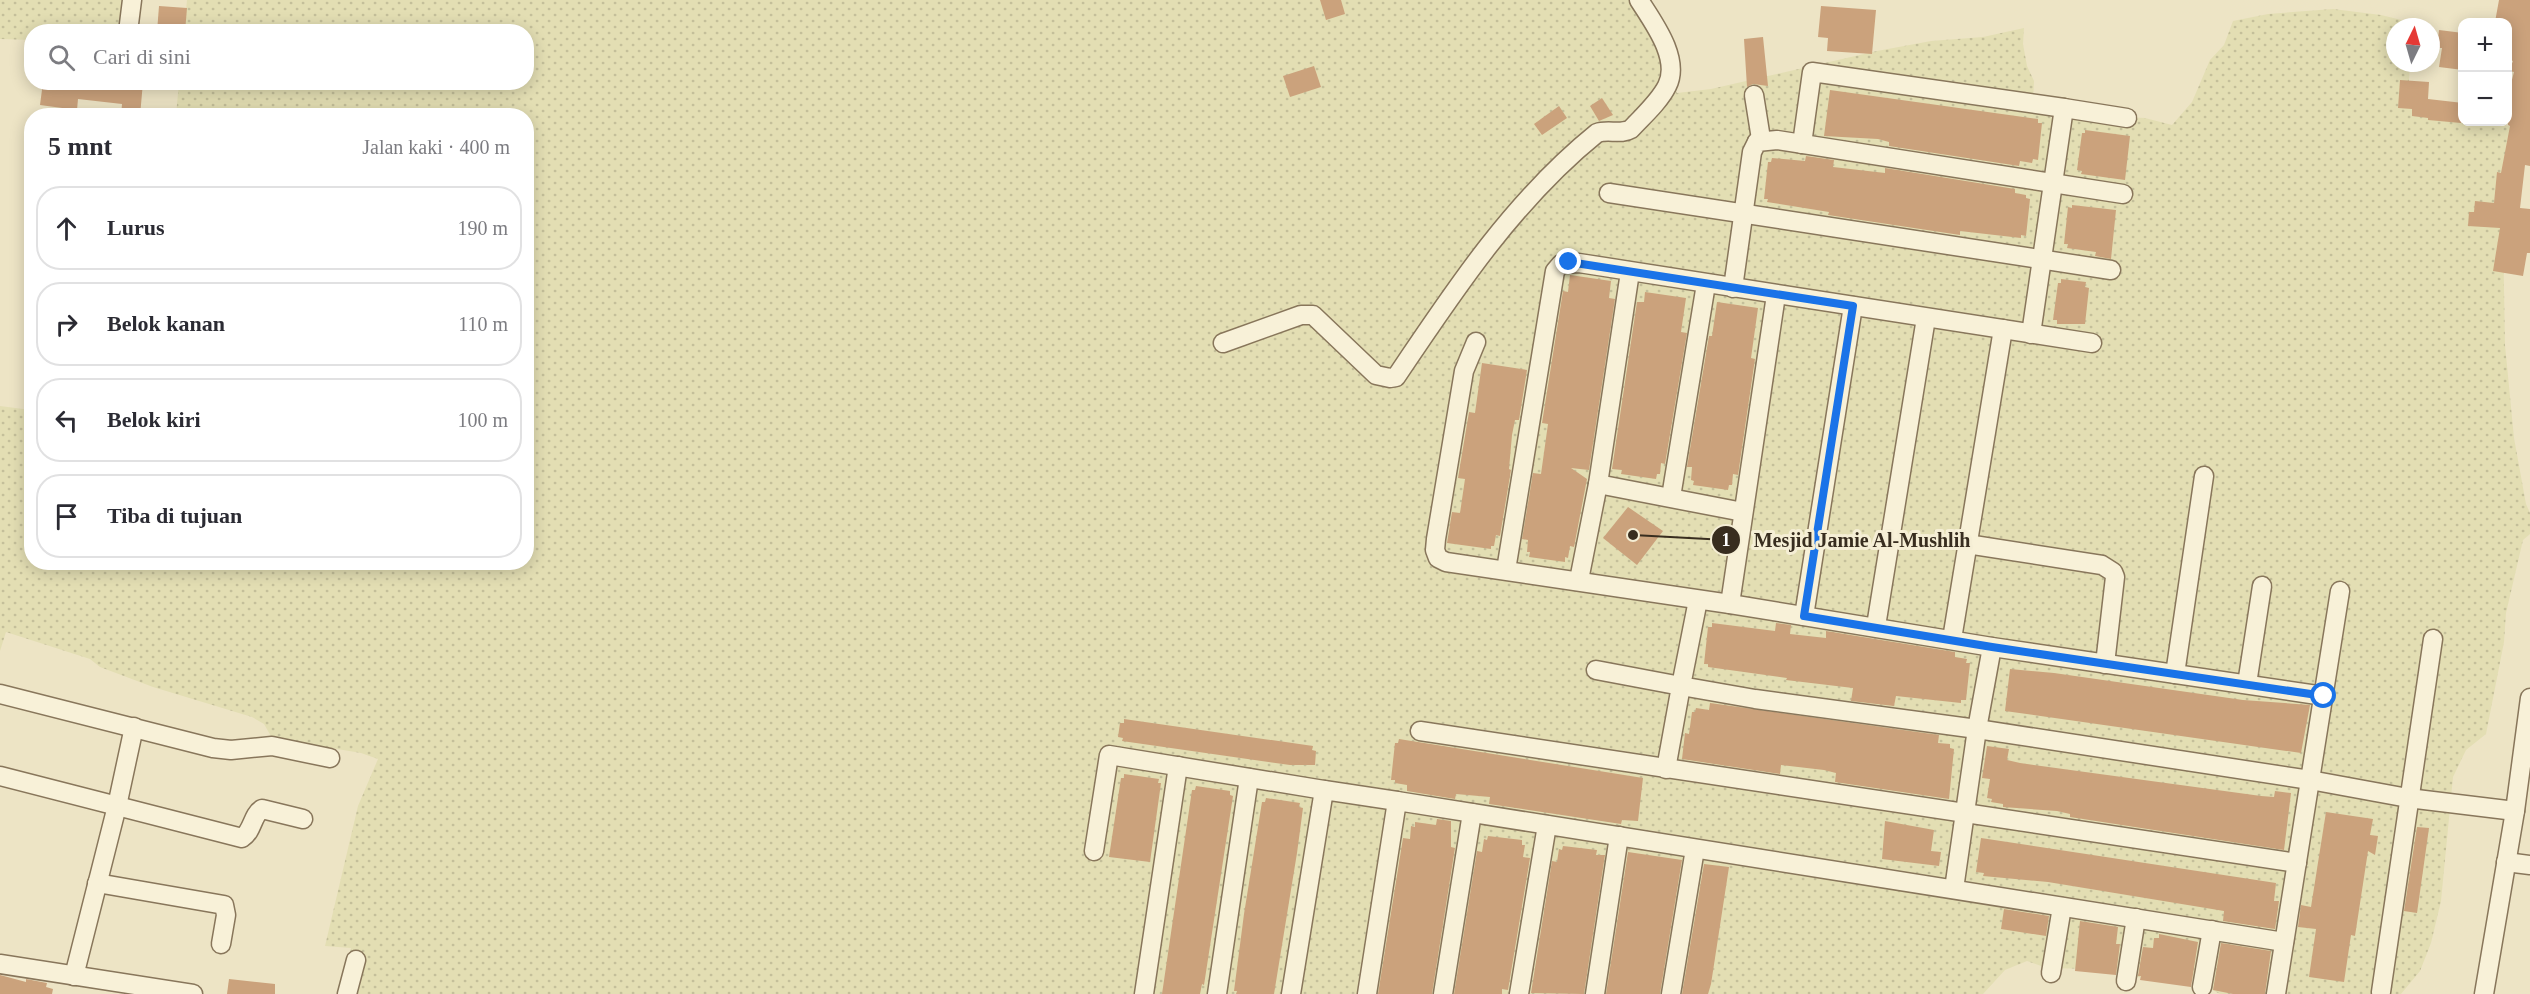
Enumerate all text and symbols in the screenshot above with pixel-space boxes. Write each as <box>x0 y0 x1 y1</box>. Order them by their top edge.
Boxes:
north arrow <box>2386 18 2440 72</box>
map controls <box>2458 18 2512 126</box>
button: + <box>2458 18 2512 72</box>
search box <box>24 24 534 90</box>
icon: search <box>45 41 78 74</box>
text: Cari di sini <box>93 44 191 69</box>
button: − <box>2458 72 2512 126</box>
text: 5 mnt <box>48 132 112 161</box>
text: Jalan kaki · 400 m <box>362 136 510 158</box>
icon: ahead <box>50 212 83 245</box>
text: Lurus <box>107 215 164 240</box>
text: 190 m <box>457 217 508 239</box>
route end <box>1555 248 1581 274</box>
icon: right <box>50 308 83 341</box>
text: Belok kanan <box>107 311 225 336</box>
text: 110 m <box>458 313 508 335</box>
icon: left <box>50 404 83 437</box>
text: Belok kiri <box>107 407 201 432</box>
text: 100 m <box>457 409 508 431</box>
icon: arrive <box>50 500 83 533</box>
text: Tiba di tujuan <box>107 503 242 528</box>
callout: Mesjid Jamie Al-Mushlih <box>1711 521 1983 559</box>
text: Mesjid Jamie Al-Mushlih <box>1754 529 1970 552</box>
text: 1 <box>1722 530 1731 550</box>
route start <box>2310 682 2336 708</box>

